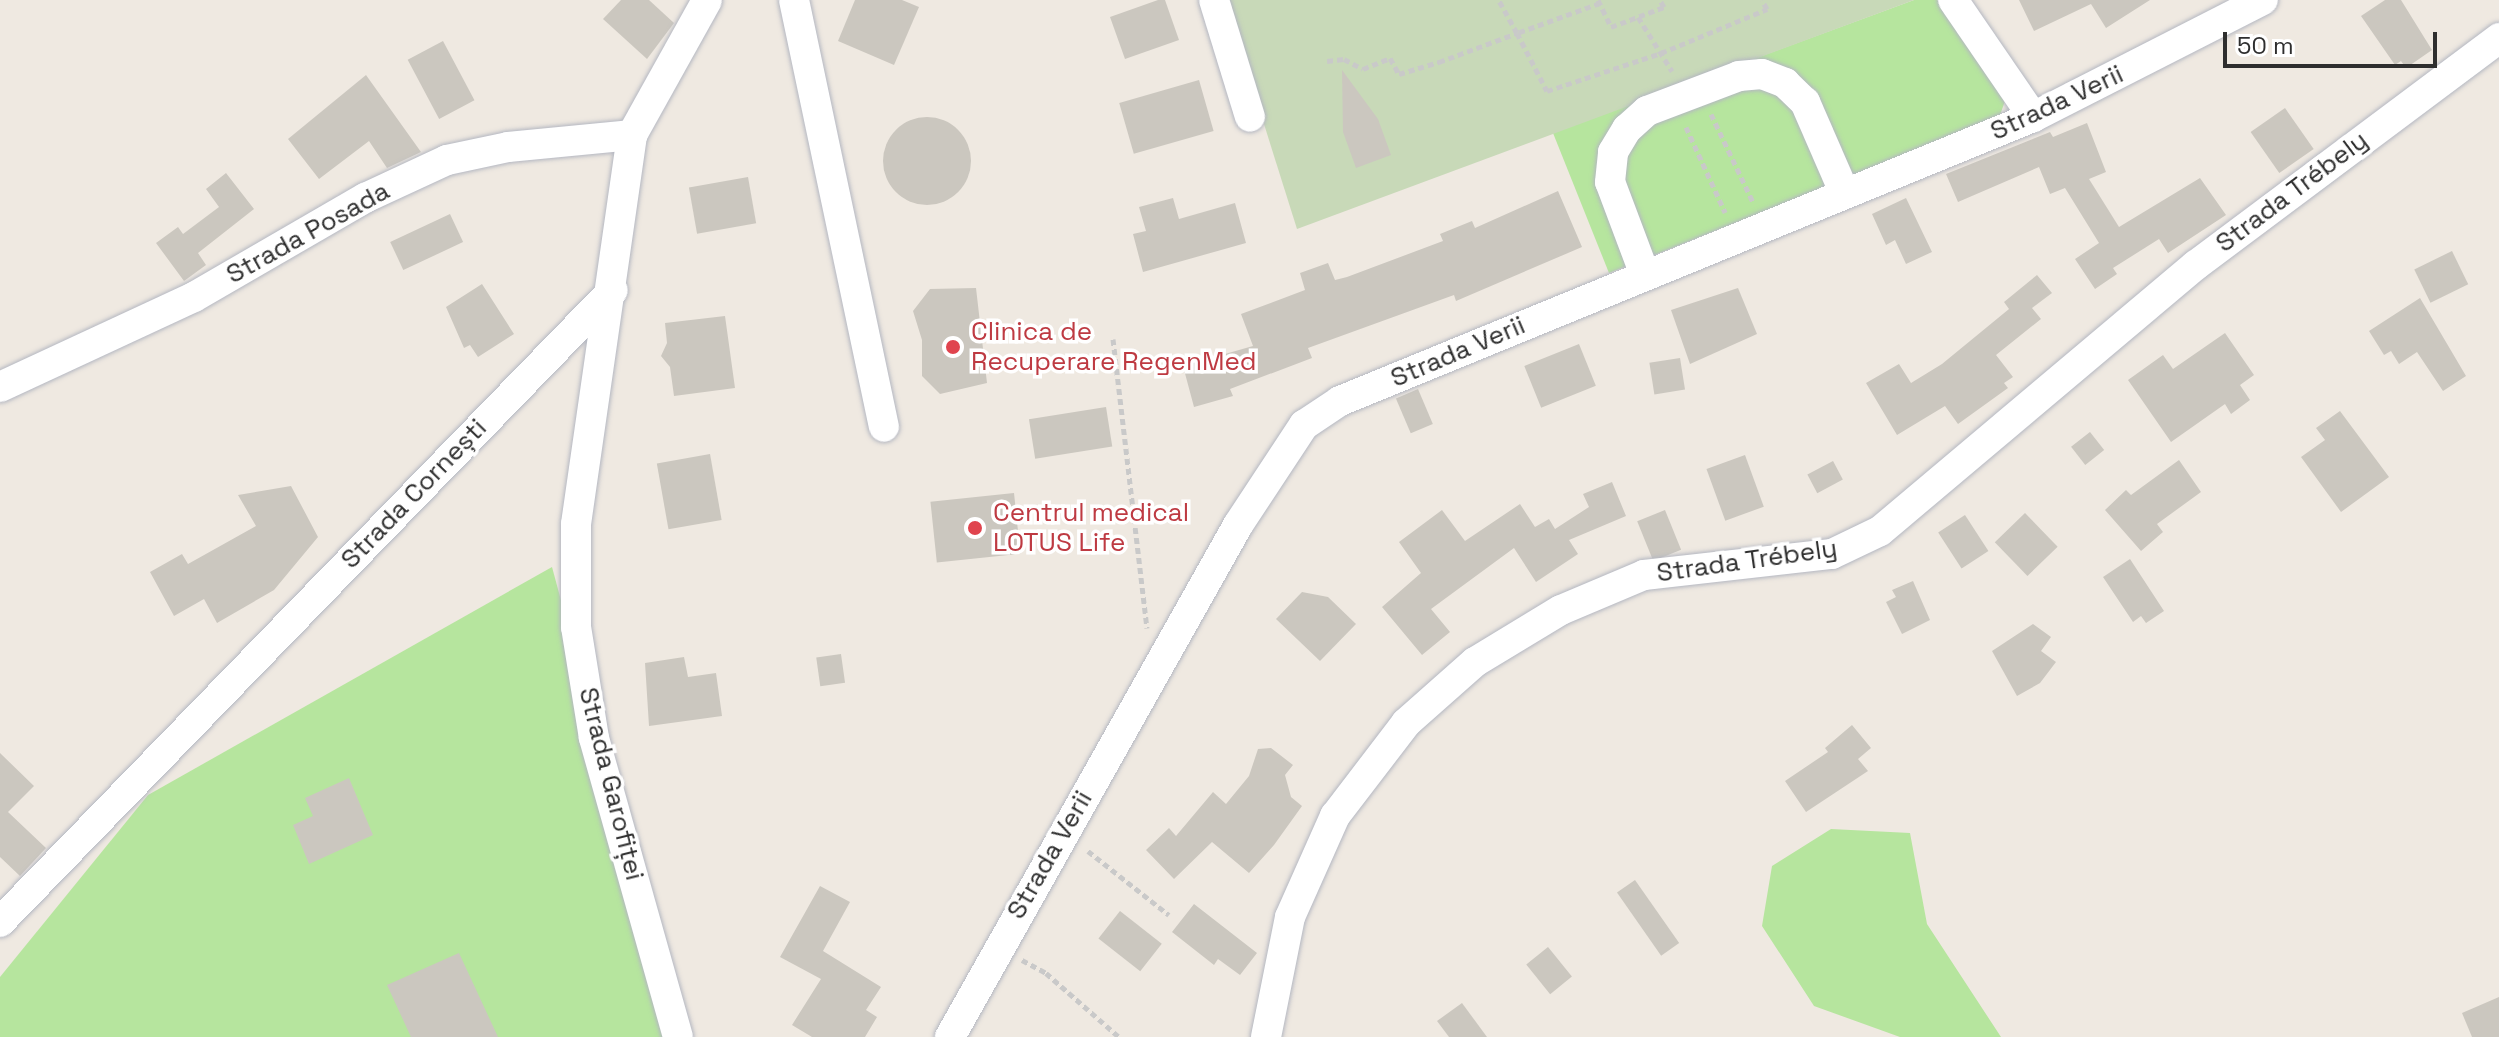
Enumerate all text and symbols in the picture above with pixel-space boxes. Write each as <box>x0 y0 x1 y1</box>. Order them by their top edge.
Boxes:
scale bar <box>2227 16 2441 66</box>
text: 50 m <box>2237 30 2294 61</box>
street label: Strada Verii <box>1985 59 2129 147</box>
street label: Strada Trébely <box>2210 125 2374 259</box>
street label: Strada Posada <box>221 175 395 291</box>
street label: Strada Verii <box>1386 310 1530 394</box>
place label: Clinica de Recuperare RegenMed <box>971 316 1257 378</box>
marker: Clinica de Recuperare RegenMed <box>942 336 964 358</box>
street label: Strada Cornești <box>335 413 493 575</box>
place label: Centrul medical LOTUS Life <box>993 497 1189 558</box>
marker: Centrul medical LOTUS Life <box>964 517 986 539</box>
street label: Strada Trébely <box>1654 533 1840 589</box>
street label: Strada Garofiței <box>572 684 650 884</box>
street label: Strada Verii <box>1001 785 1099 925</box>

